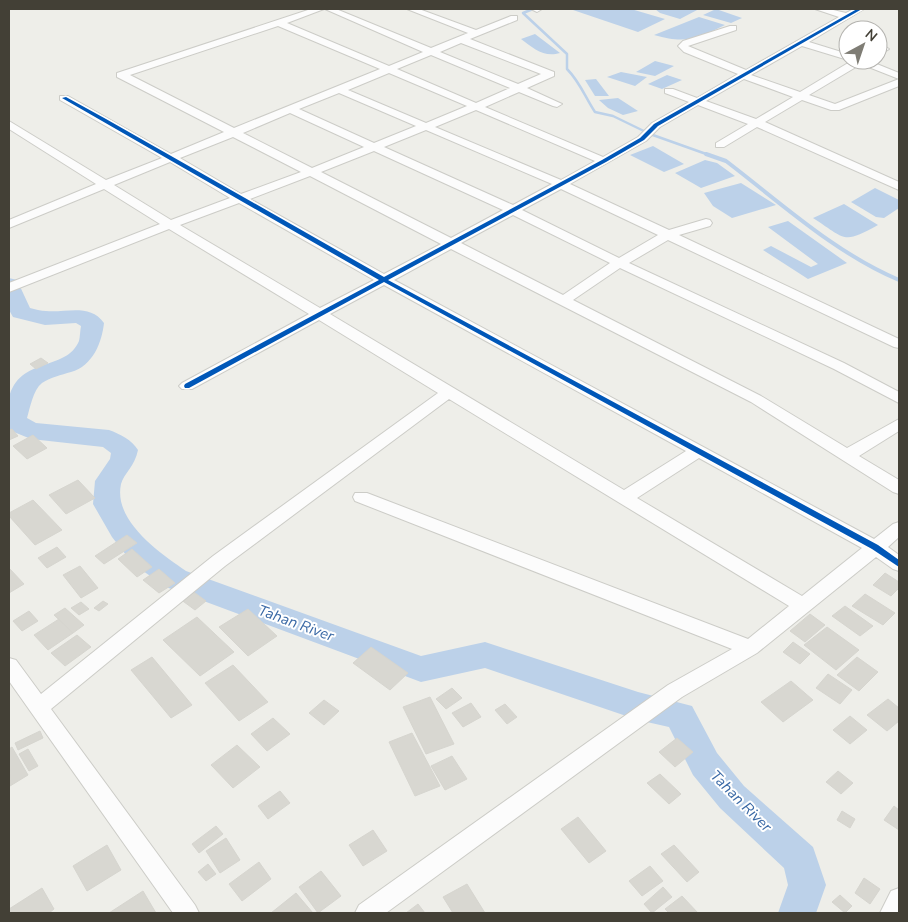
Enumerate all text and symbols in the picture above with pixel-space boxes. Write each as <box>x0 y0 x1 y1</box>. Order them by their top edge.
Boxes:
north arrow <box>838 20 888 70</box>
text: N <box>861 25 881 46</box>
water label: Tahan River <box>255 600 337 646</box>
water label: Tahan River <box>706 766 776 836</box>

